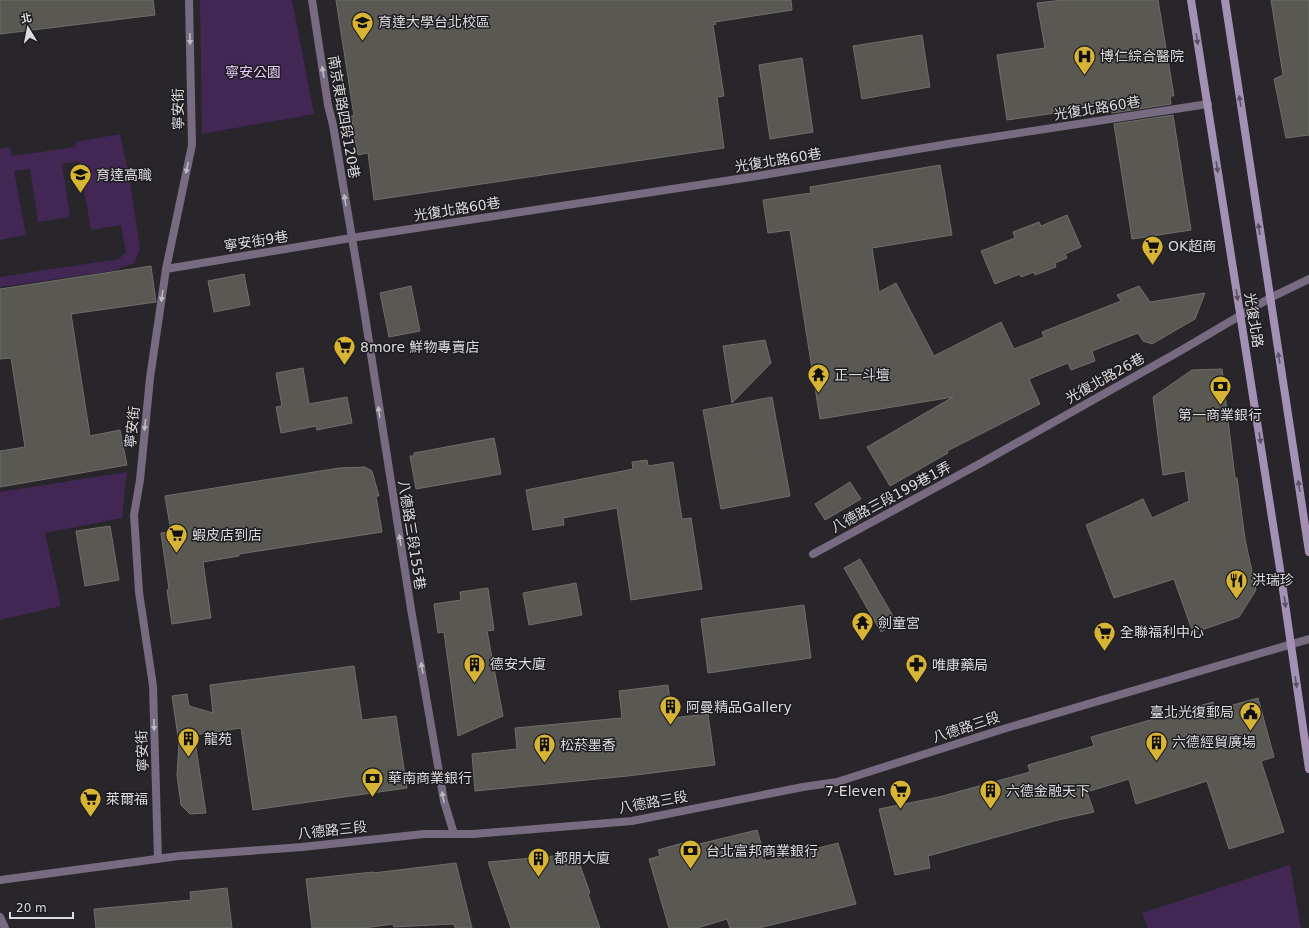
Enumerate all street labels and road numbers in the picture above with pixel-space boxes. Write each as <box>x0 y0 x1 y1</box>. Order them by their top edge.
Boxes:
street label: 南京東路四段120巷 <box>325 54 363 180</box>
street label: 寧安街 <box>170 88 186 130</box>
street label: 光復北路60巷 <box>1052 93 1142 123</box>
street label: 光復北路60巷 <box>733 145 823 175</box>
street label: 光復北路60巷 <box>412 194 502 224</box>
street label: 寧安街9巷 <box>223 228 289 254</box>
street label: 光復北路 <box>1242 291 1266 349</box>
street label: 光復北路26巷 <box>1063 350 1147 406</box>
street label: 寧安街 <box>122 405 142 449</box>
street label: 八德路三段199巷1弄 <box>828 459 954 535</box>
street label: 八德路三段155巷 <box>395 479 429 591</box>
street label: 八德路三段 <box>930 709 1002 745</box>
street label: 寧安街 <box>133 730 151 772</box>
street label: 八德路三段 <box>617 788 689 816</box>
street label: 八德路三段 <box>296 818 368 842</box>

